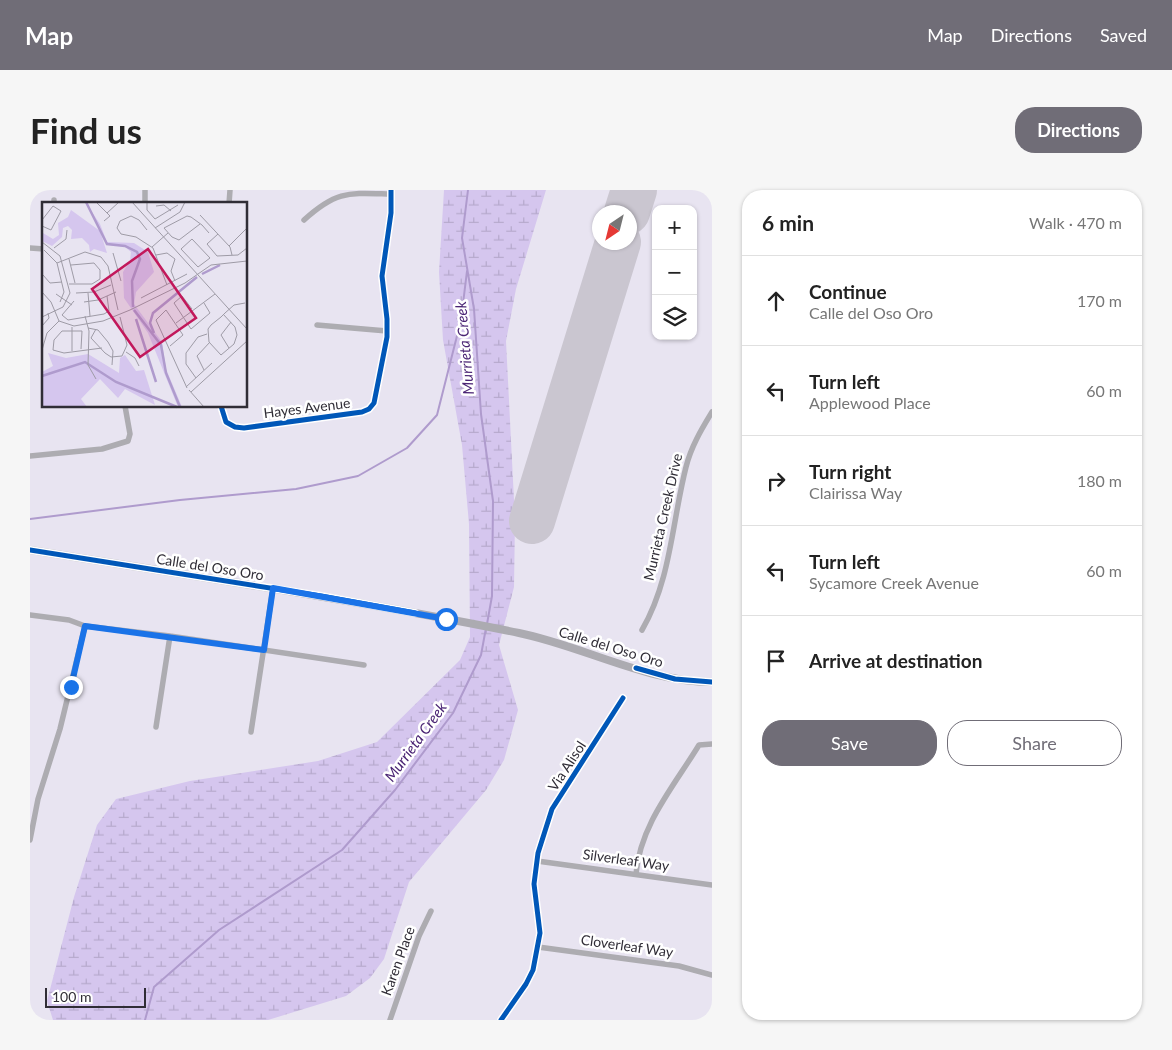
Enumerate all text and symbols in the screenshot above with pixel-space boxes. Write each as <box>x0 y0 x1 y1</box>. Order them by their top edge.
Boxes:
text: Map <box>25 21 73 50</box>
text: Map <box>927 24 963 46</box>
text: Directions <box>991 24 1072 46</box>
text: Saved <box>1100 24 1147 46</box>
button: Directions <box>1015 107 1142 153</box>
text: Find us <box>30 109 142 151</box>
inset map <box>42 202 248 408</box>
north arrow <box>592 205 637 250</box>
map controls <box>652 205 697 340</box>
button: + <box>652 205 697 250</box>
text: 6 min <box>762 210 814 235</box>
text: Walk · 470 m <box>1029 213 1122 232</box>
button: − <box>652 250 697 295</box>
text: Continue <box>809 280 887 303</box>
icon: ahead <box>762 287 790 315</box>
text: 170 m <box>1077 291 1122 310</box>
button: layers <box>652 295 697 340</box>
water label: Murrieta Creek <box>451 300 477 395</box>
text: Calle del Oso Oro <box>809 303 933 322</box>
text: Turn left <box>809 370 880 393</box>
icon: left <box>762 377 790 405</box>
text: 60 m <box>1086 381 1122 400</box>
text: Applewood Place <box>809 393 931 412</box>
street label: Hayes Avenue <box>263 394 351 421</box>
street label: Murrieta Creek Drive <box>640 452 685 582</box>
text: Turn right <box>809 460 891 483</box>
icon: right <box>762 467 790 495</box>
text: 180 m <box>1077 471 1122 490</box>
text: Clairissa Way <box>809 483 902 502</box>
street label: Calle del Oso Oro <box>155 550 265 583</box>
text: Turn left <box>809 550 880 573</box>
icon: left <box>762 557 790 585</box>
text: 60 m <box>1086 561 1122 580</box>
text: Sycamore Creek Avenue <box>809 573 979 592</box>
route start <box>435 608 458 631</box>
street label: Calle del Oso Oro <box>557 623 666 671</box>
icon: arrive <box>762 647 790 675</box>
text: Arrive at destination <box>809 649 982 672</box>
route end <box>60 676 83 699</box>
water label: Murrieta Creek <box>380 698 450 785</box>
button: Save <box>762 720 937 766</box>
button: Share <box>947 720 1122 766</box>
street label: Via Alisol <box>544 737 589 794</box>
street label: Silverleaf Way <box>582 845 671 874</box>
street label: Karen Place <box>377 924 418 998</box>
street label: Cloverleaf Way <box>580 931 675 961</box>
scale bar <box>45 985 146 1008</box>
text: 100 m <box>52 988 91 1005</box>

